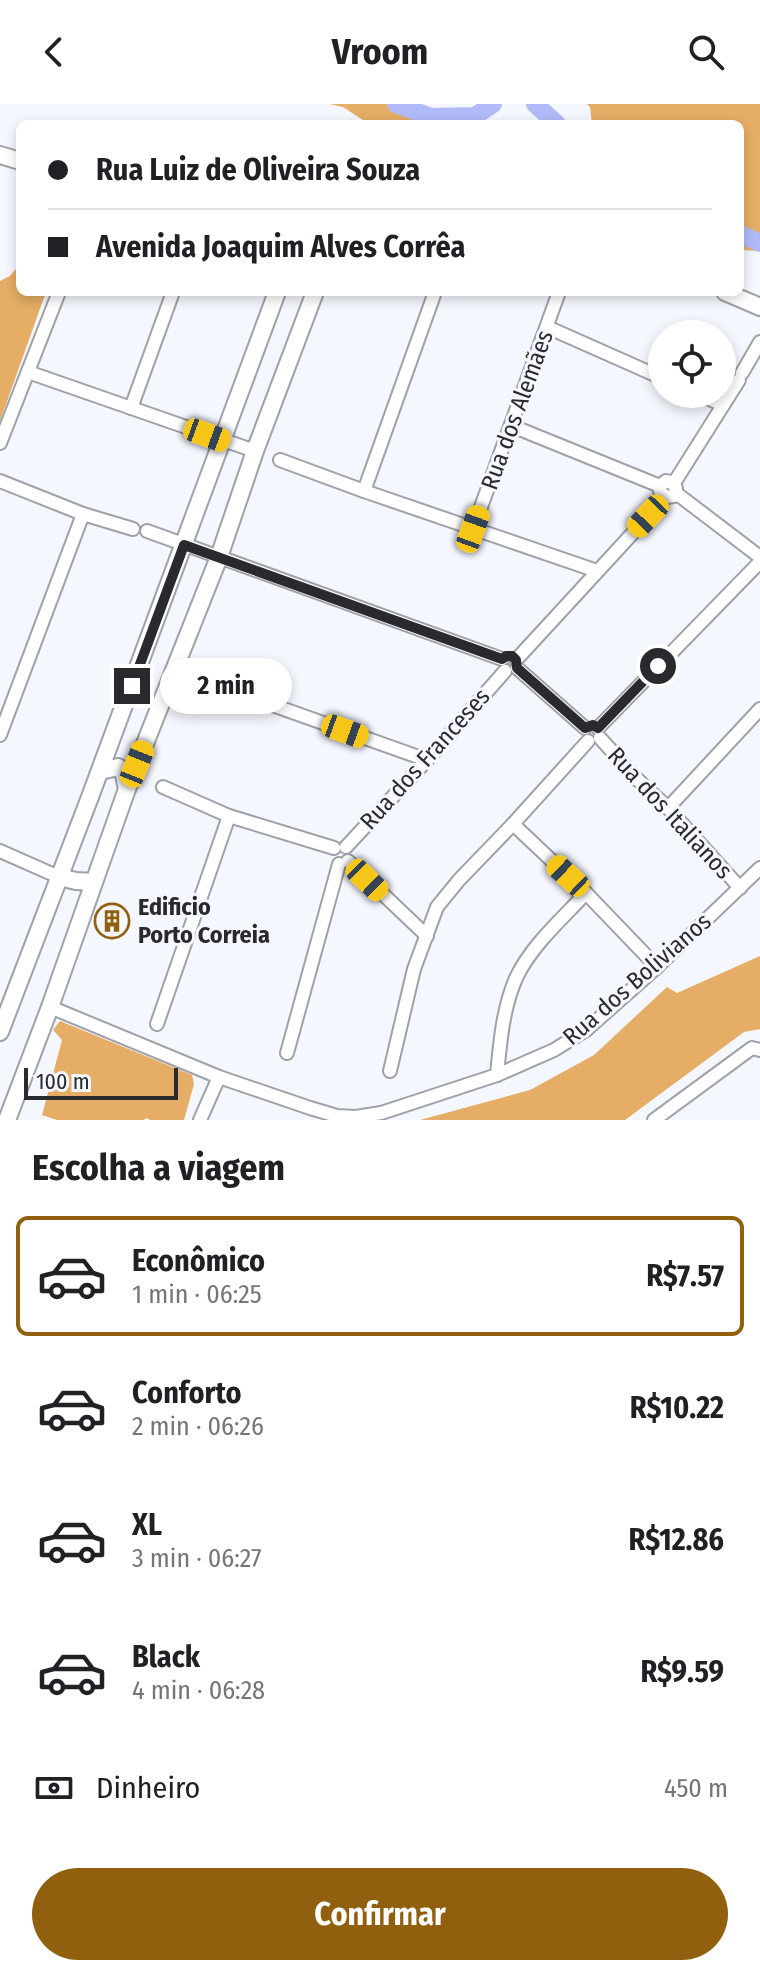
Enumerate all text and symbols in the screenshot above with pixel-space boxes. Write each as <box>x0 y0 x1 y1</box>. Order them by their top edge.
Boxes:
icon: back <box>32 30 76 74</box>
text: Vroom <box>332 30 428 74</box>
icon: search <box>684 30 728 74</box>
text: Rua Luiz de Oliveira Souza <box>96 152 420 188</box>
text: Avenida Joaquim Alves Corrêa <box>96 229 465 265</box>
map controls <box>648 320 736 408</box>
button: locate <box>648 320 736 408</box>
street label: Rua dos Alemães <box>475 327 559 493</box>
car <box>180 416 234 454</box>
car <box>623 490 673 542</box>
car <box>454 502 492 556</box>
route start <box>640 648 676 684</box>
callout: 2 min <box>160 658 292 714</box>
route end <box>114 668 150 704</box>
text: 2 min <box>197 670 255 701</box>
street label: Rua dos Franceses <box>354 683 496 835</box>
car <box>318 712 372 750</box>
car <box>117 737 157 791</box>
street label: Rua dos Italianos <box>602 741 738 885</box>
car <box>542 851 594 901</box>
car <box>341 855 393 905</box>
place label: Edificio Porto Correia <box>138 893 270 949</box>
building icon: Edificio Porto Correia <box>93 902 131 940</box>
street label: Rua dos Bolivianos <box>557 907 717 1051</box>
scale bar <box>24 1064 178 1100</box>
text: 100 m <box>36 1068 90 1095</box>
text: Escolha a viagem <box>32 1146 285 1190</box>
icon: car <box>36 1240 108 1312</box>
text: Econômico <box>132 1243 265 1279</box>
text: R$7.57 <box>646 1258 724 1294</box>
text: 1 min · 06:25 <box>132 1279 262 1310</box>
icon: car <box>36 1372 108 1444</box>
text: Conforto <box>132 1375 241 1411</box>
text: R$10.22 <box>630 1390 724 1426</box>
text: 2 min · 06:26 <box>132 1411 264 1442</box>
icon: car <box>36 1504 108 1576</box>
text: XL <box>132 1507 162 1543</box>
text: R$12.86 <box>629 1522 724 1558</box>
text: 3 min · 06:27 <box>132 1543 262 1574</box>
icon: car <box>36 1636 108 1708</box>
text: Black <box>132 1639 200 1675</box>
text: R$9.59 <box>640 1654 724 1690</box>
text: 4 min · 06:28 <box>132 1675 265 1706</box>
icon: cash <box>32 1766 76 1810</box>
text: Dinheiro <box>96 1770 200 1806</box>
text: 450 m <box>664 1773 728 1804</box>
button: Confirmar <box>32 1868 728 1960</box>

